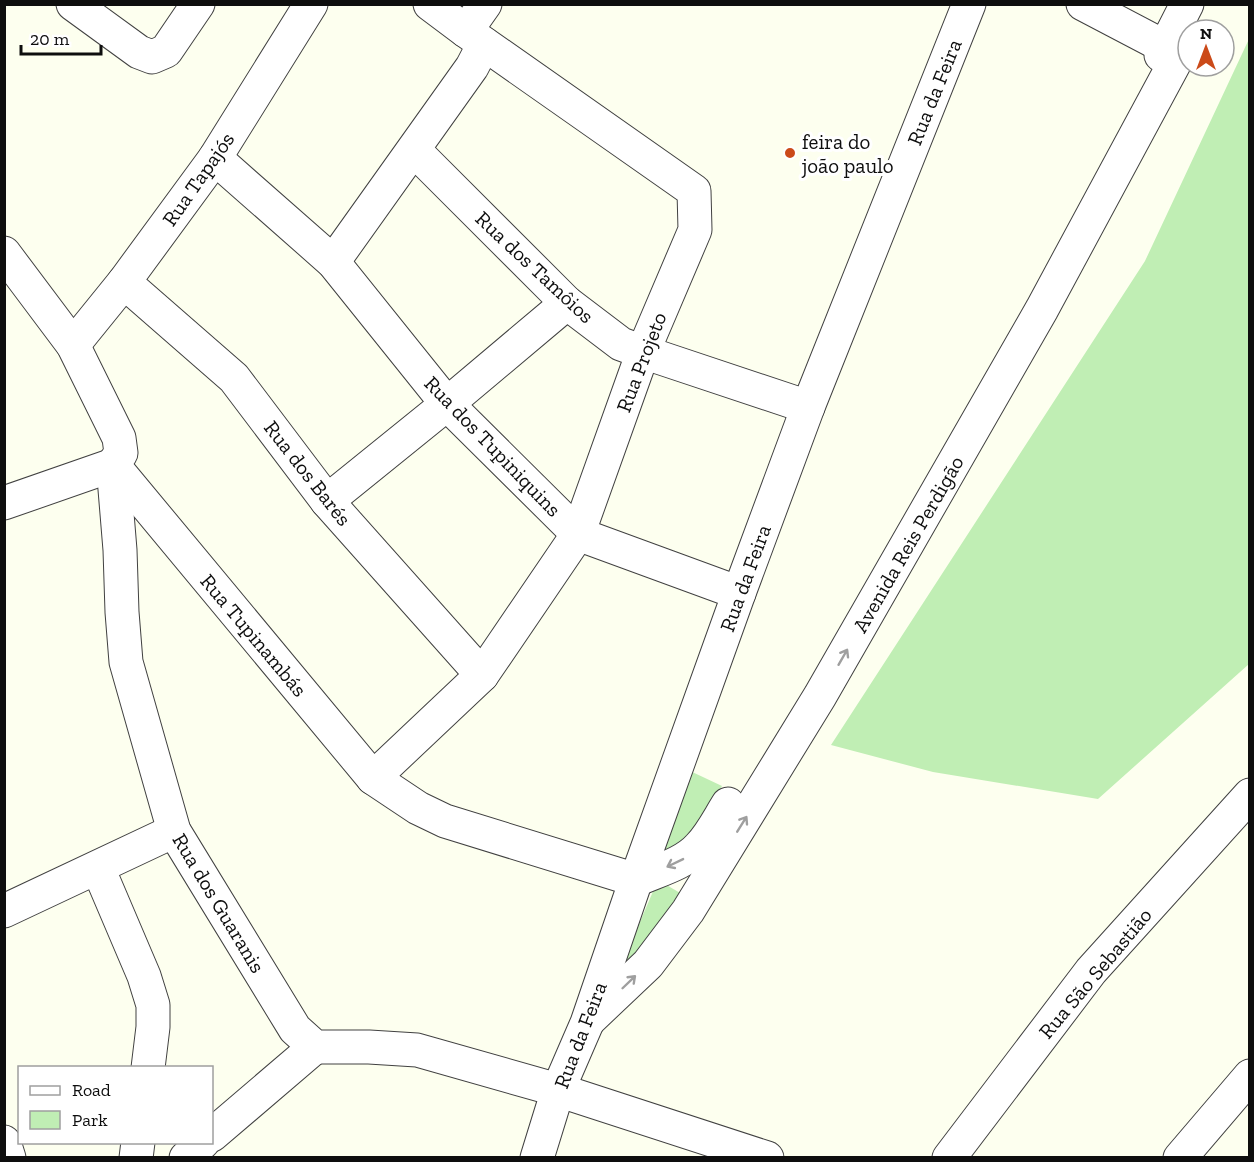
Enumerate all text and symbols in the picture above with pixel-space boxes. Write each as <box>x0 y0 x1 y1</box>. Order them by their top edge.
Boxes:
scale bar <box>21 18 100 56</box>
north arrow <box>1176 18 1236 78</box>
text: N <box>1200 24 1212 43</box>
text: 20 m <box>30 28 70 50</box>
street label: Rua da Feira <box>901 35 967 149</box>
street label: Rua Tapajós <box>157 127 240 231</box>
place label: feira do joão paulo <box>801 129 894 179</box>
marker: feira do joão paulo <box>783 146 797 160</box>
street label: Rua dos Tamôios <box>471 206 599 328</box>
street label: Rua Projeto <box>611 308 672 416</box>
street label: Rua dos Tupiniquins <box>419 370 567 522</box>
street label: Rua dos Barés <box>259 415 357 531</box>
street label: Avenida Reis Perdigão <box>847 451 969 637</box>
street label: Rua da Feira <box>714 521 776 635</box>
street label: Rua Tupinambás <box>195 569 313 701</box>
one-way arrow <box>837 649 849 666</box>
one-way arrow <box>736 816 748 833</box>
street label: Rua dos Guaranis <box>167 829 271 977</box>
one-way arrow <box>666 857 684 869</box>
street label: Rua São Sebastião <box>1033 903 1157 1043</box>
one-way arrow <box>622 975 637 989</box>
street label: Rua da Feira <box>548 978 612 1092</box>
legend <box>18 1066 213 1144</box>
text: Road <box>72 1079 111 1101</box>
text: Park <box>72 1109 108 1131</box>

